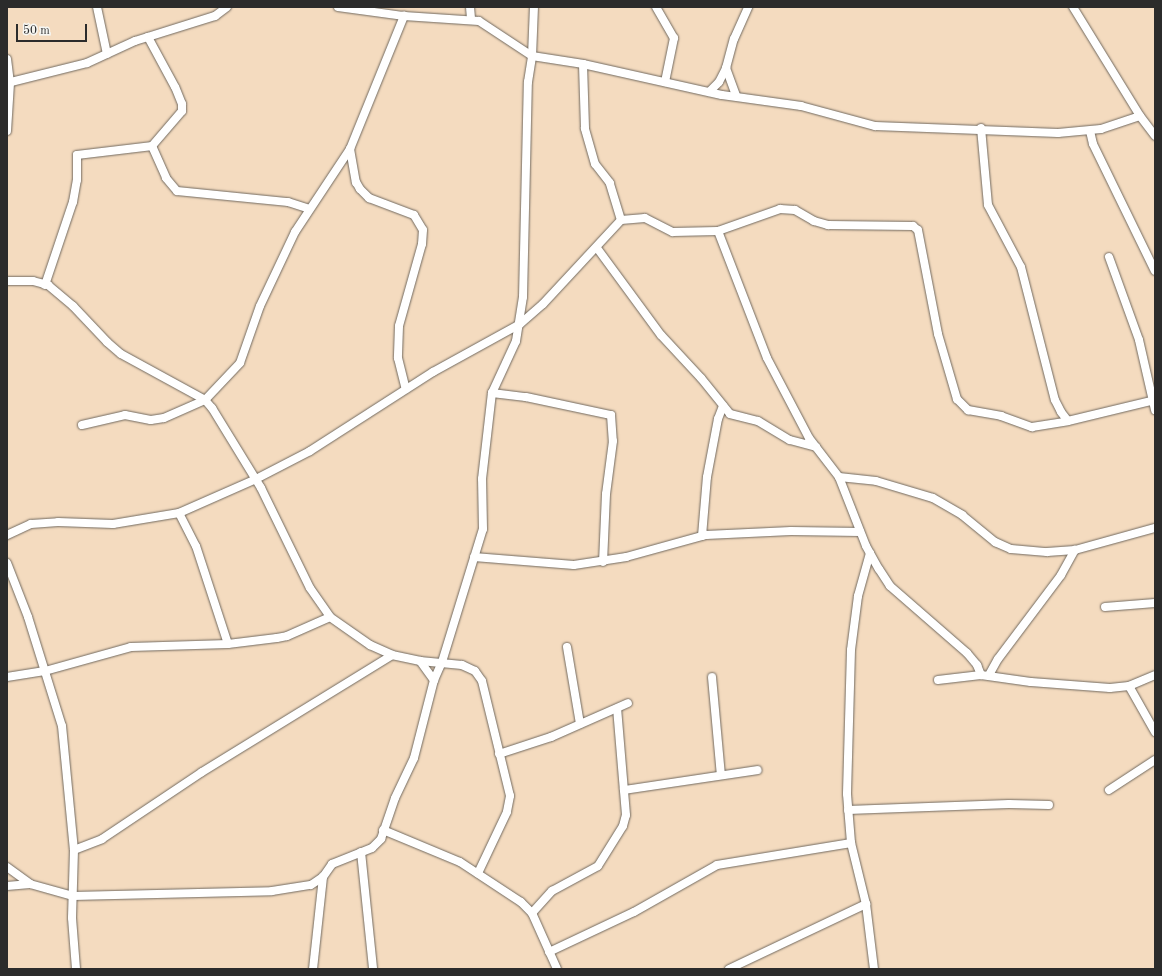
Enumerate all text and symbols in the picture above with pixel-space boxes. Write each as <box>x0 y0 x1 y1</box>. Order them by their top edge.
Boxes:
scale bar <box>18 16 89 42</box>
text: 50 m <box>23 25 50 37</box>

